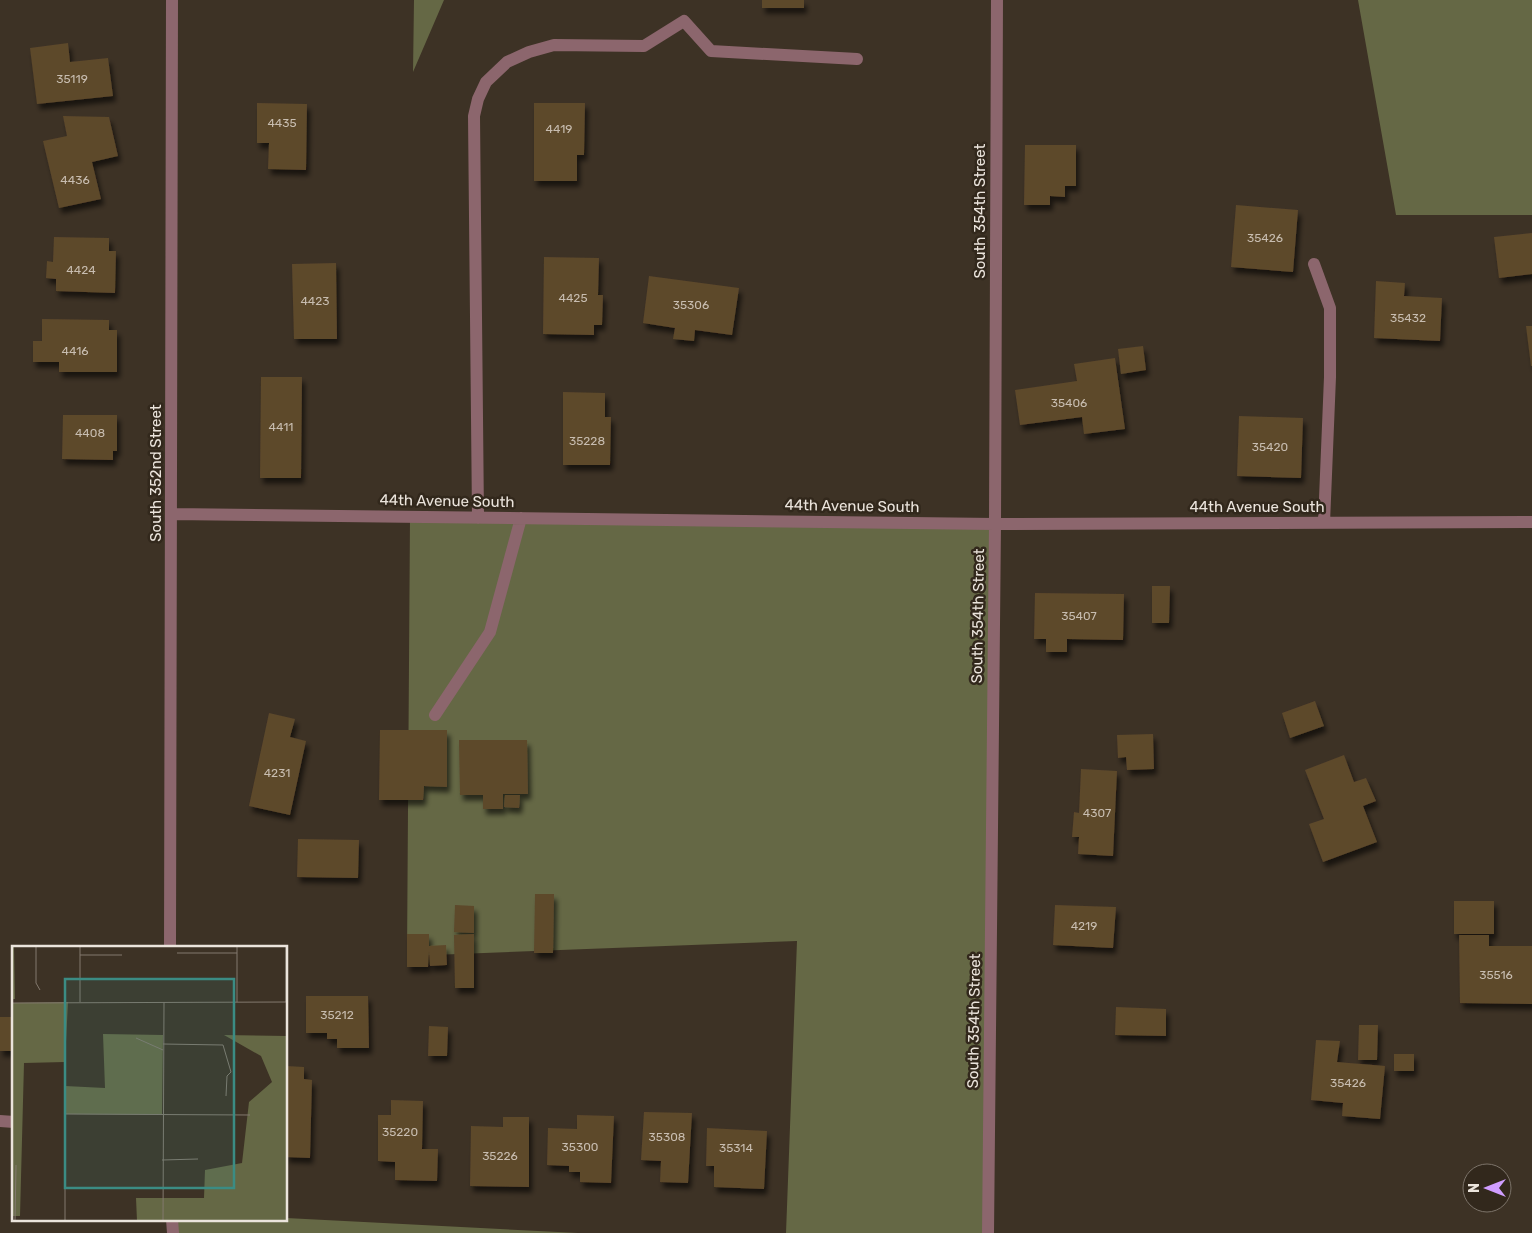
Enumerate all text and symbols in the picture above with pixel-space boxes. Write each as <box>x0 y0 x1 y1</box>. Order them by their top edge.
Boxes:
house number: 35119 <box>56 72 88 86</box>
house number: 4435 <box>267 116 297 130</box>
house number: 4419 <box>546 122 572 136</box>
street label: South 354th Street <box>971 143 989 278</box>
house number: 4436 <box>60 173 90 187</box>
house number: 35426 <box>1247 231 1283 245</box>
house number: 4424 <box>66 263 96 277</box>
house number: 4425 <box>558 291 588 305</box>
house number: 4423 <box>300 294 330 308</box>
house number: 35306 <box>673 298 709 312</box>
house number: 35432 <box>1390 311 1426 325</box>
house number: 4416 <box>61 344 89 358</box>
house number: 35406 <box>1051 396 1087 410</box>
street label: South 352nd Street <box>147 404 165 542</box>
house number: 4411 <box>269 420 293 434</box>
house number: 4408 <box>75 426 105 440</box>
house number: 35228 <box>569 434 605 448</box>
house number: 35420 <box>1252 440 1288 454</box>
street label: 44th Avenue South <box>379 491 515 511</box>
street label: 44th Avenue South <box>784 496 920 516</box>
street label: 44th Avenue South <box>1189 498 1325 516</box>
street label: South 354th Street <box>968 548 988 684</box>
house number: 35407 <box>1061 609 1097 623</box>
house number: 4231 <box>264 766 290 780</box>
house number: 4307 <box>1083 806 1111 820</box>
house number: 4219 <box>1071 919 1097 933</box>
inset map <box>12 946 288 1220</box>
street label: South 354th Street <box>964 953 984 1089</box>
house number: 35516 <box>1479 968 1513 982</box>
house number: 35212 <box>320 1008 354 1022</box>
house number: 35426 <box>1330 1076 1366 1090</box>
house number: 35220 <box>382 1125 418 1139</box>
house number: 35308 <box>649 1130 685 1144</box>
house number: 35300 <box>562 1140 598 1154</box>
house number: 35314 <box>719 1141 754 1155</box>
house number: 35226 <box>482 1149 518 1163</box>
north arrow <box>1462 1163 1512 1213</box>
text: N <box>1466 1183 1483 1193</box>

